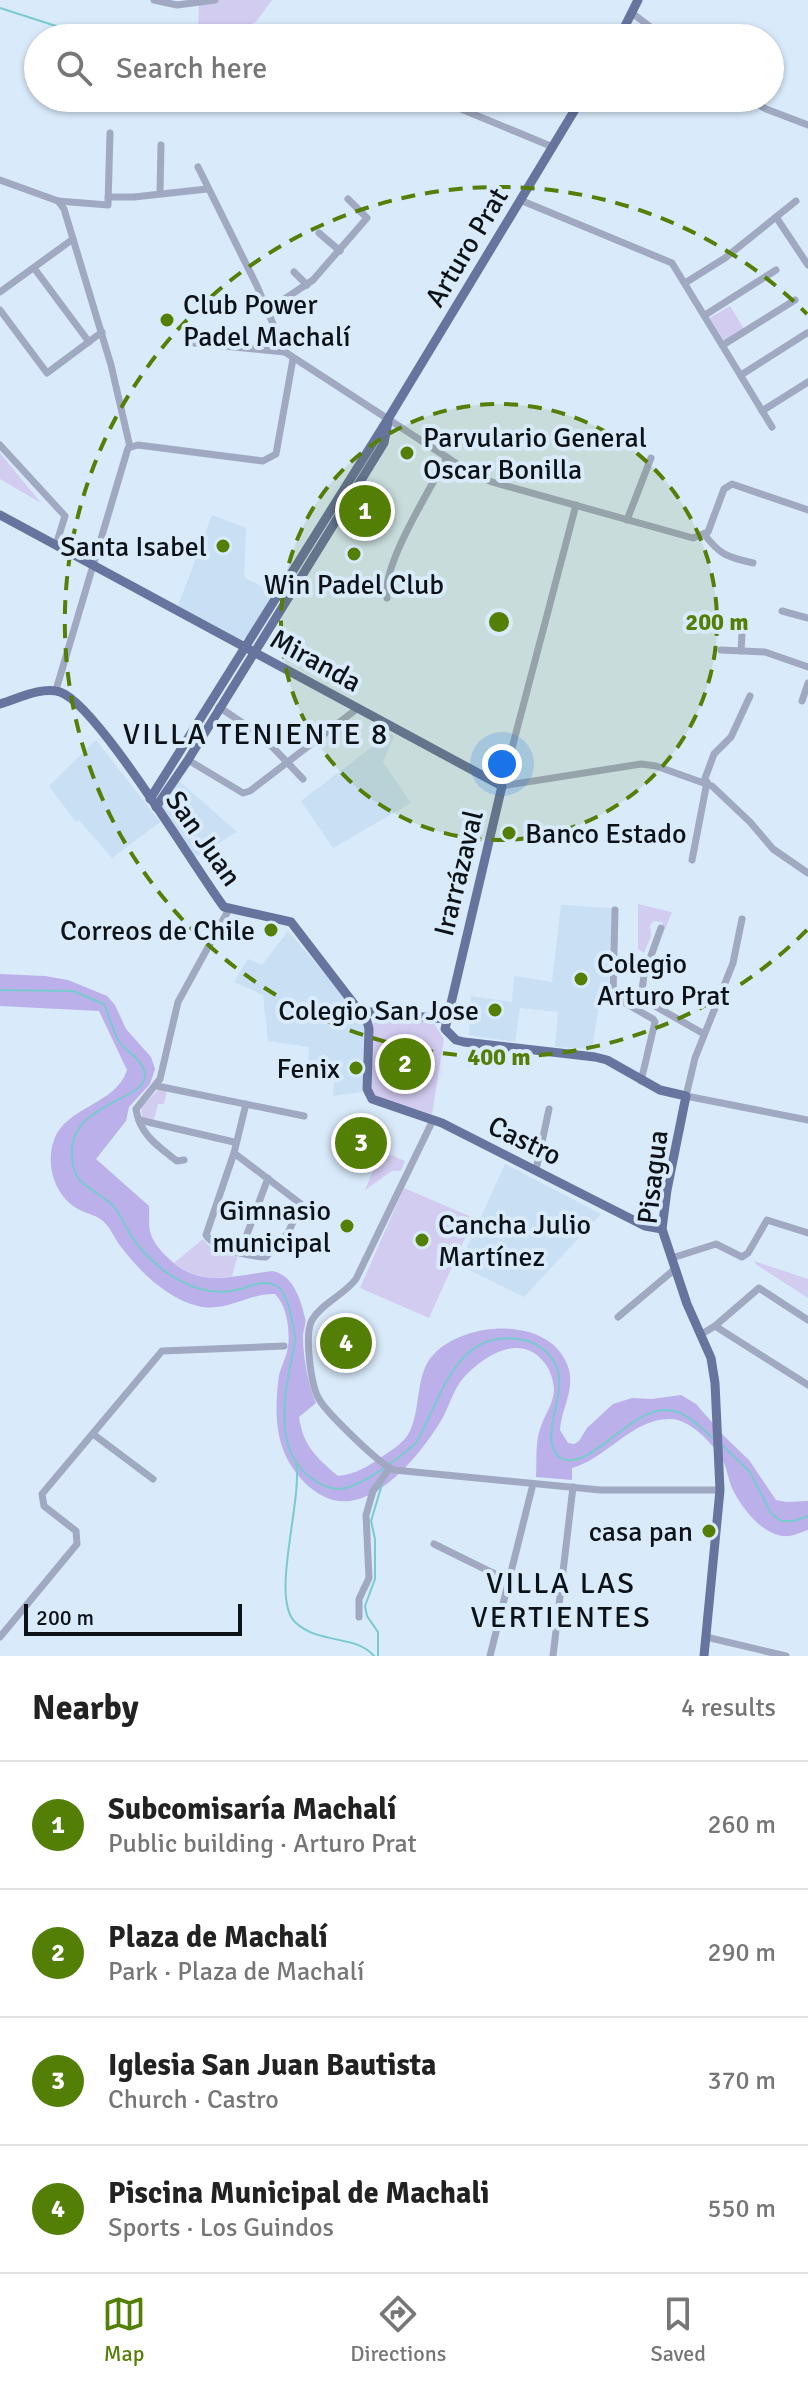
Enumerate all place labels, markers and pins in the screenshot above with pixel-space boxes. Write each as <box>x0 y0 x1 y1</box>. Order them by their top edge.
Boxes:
place label: Club Power Padel Machalí <box>183 288 351 354</box>
marker: Club Power Padel Machalí <box>158 311 176 329</box>
place label: Parvulario General Oscar Bonilla <box>423 421 647 487</box>
marker: Parvulario General Oscar Bonilla <box>398 444 416 462</box>
pin: 1 <box>339 481 391 541</box>
place label: Santa Isabel <box>60 530 207 564</box>
marker: Santa Isabel <box>214 537 232 555</box>
marker: Win Padel Club <box>345 545 363 563</box>
place label: Win Padel Club <box>264 568 444 602</box>
centre of rings <box>485 608 513 636</box>
place label: Banco Estado <box>525 817 687 851</box>
marker: Banco Estado <box>500 824 518 842</box>
place label: Correos de Chile <box>60 914 255 948</box>
marker: Correos de Chile <box>262 921 280 939</box>
place label: Colegio Arturo Prat <box>597 947 730 1013</box>
marker: Colegio Arturo Prat <box>572 970 590 988</box>
place label: Colegio San Jose <box>278 994 479 1028</box>
marker: Colegio San Jose <box>486 1001 504 1019</box>
pin: 2 <box>379 1034 431 1094</box>
place label: Fenix <box>277 1052 340 1086</box>
marker: Fenix <box>347 1059 365 1077</box>
pin: 3 <box>335 1113 387 1173</box>
place label: Gimnasio municipal <box>212 1194 331 1260</box>
place label: Cancha Julio Martínez <box>438 1208 591 1274</box>
marker: Gimnasio municipal <box>338 1217 356 1235</box>
marker: Cancha Julio Martínez <box>413 1231 431 1249</box>
pin: 4 <box>320 1313 372 1373</box>
place label: casa pan <box>589 1515 693 1549</box>
marker: casa pan <box>700 1522 718 1540</box>

